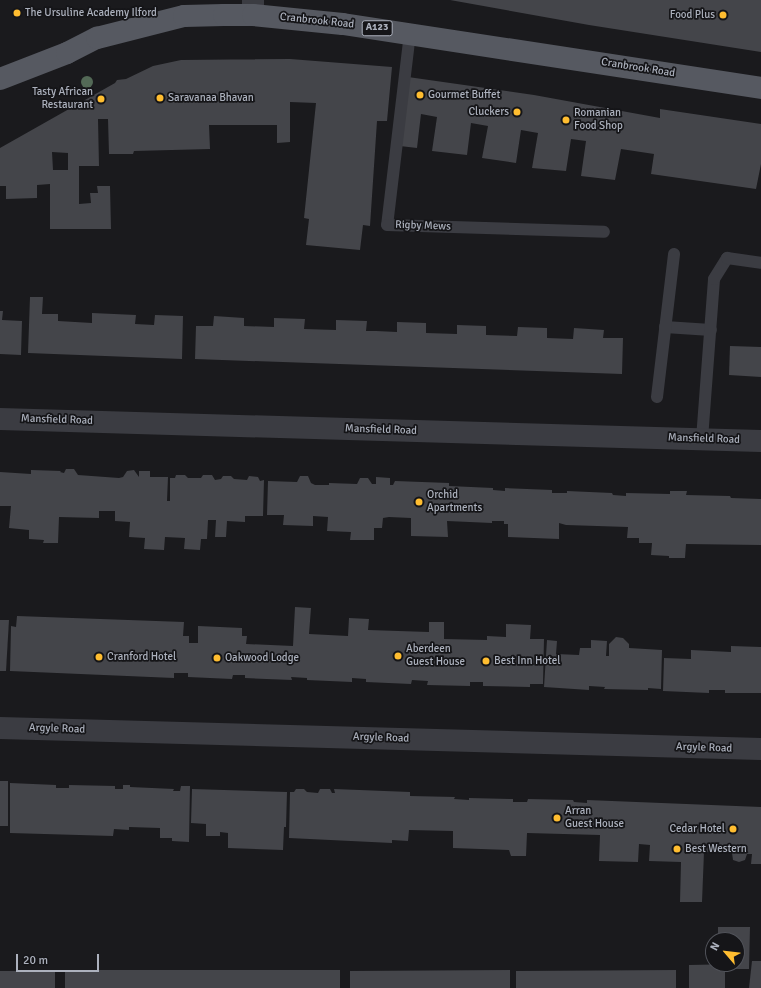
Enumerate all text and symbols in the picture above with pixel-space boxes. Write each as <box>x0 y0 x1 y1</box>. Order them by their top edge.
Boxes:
place label: The Ursuline Academy Ilford <box>25 6 157 20</box>
marker: The Ursuline Academy Ilford <box>12 8 22 18</box>
place label: Food Plus <box>670 8 715 22</box>
marker: Food Plus <box>718 10 728 20</box>
street label: Cranbrook Road <box>279 11 355 31</box>
road number: A123 <box>361 20 393 36</box>
street label: Cranbrook Road <box>600 56 676 80</box>
place label: Tasty African Restaurant <box>32 86 93 112</box>
place label: Gourmet Buffet <box>428 88 500 102</box>
marker: Gourmet Buffet <box>415 90 425 100</box>
place label: Saravanaa Bhavan <box>168 91 254 105</box>
marker: Saravanaa Bhavan <box>155 93 165 103</box>
marker: Tasty African Restaurant <box>96 94 106 104</box>
place label: Cluckers <box>468 105 509 119</box>
marker: Cluckers <box>512 107 522 117</box>
place label: Romanian Food Shop <box>574 107 623 133</box>
marker: Romanian Food Shop <box>561 115 571 125</box>
street label: Rigby Mews <box>395 218 451 234</box>
street label: Mansfield Road <box>21 412 93 428</box>
street label: Mansfield Road <box>345 422 417 438</box>
street label: Mansfield Road <box>668 431 740 447</box>
place label: Orchid Apartments <box>427 489 482 515</box>
marker: Orchid Apartments <box>414 497 424 507</box>
place label: Aberdeen Guest House <box>406 643 465 669</box>
place label: Cranford Hotel <box>107 650 176 664</box>
place label: Oakwood Lodge <box>225 651 299 665</box>
marker: Aberdeen Guest House <box>393 651 403 661</box>
marker: Cranford Hotel <box>94 652 104 662</box>
marker: Oakwood Lodge <box>212 653 222 663</box>
place label: Best Inn Hotel <box>494 654 560 668</box>
marker: Best Inn Hotel <box>481 656 491 666</box>
street label: Argyle Road <box>29 721 85 737</box>
street label: Argyle Road <box>353 730 409 746</box>
street label: Argyle Road <box>676 740 732 756</box>
place label: Arran Guest House <box>565 805 624 831</box>
marker: Arran Guest House <box>552 813 562 823</box>
place label: Cedar Hotel <box>670 822 725 836</box>
marker: Cedar Hotel <box>728 824 738 834</box>
place label: Best Western <box>685 842 747 856</box>
marker: Best Western <box>672 844 682 854</box>
north arrow <box>705 932 745 972</box>
text: N <box>707 940 722 953</box>
scale bar <box>18 946 101 972</box>
text: 20 m <box>23 953 48 968</box>

